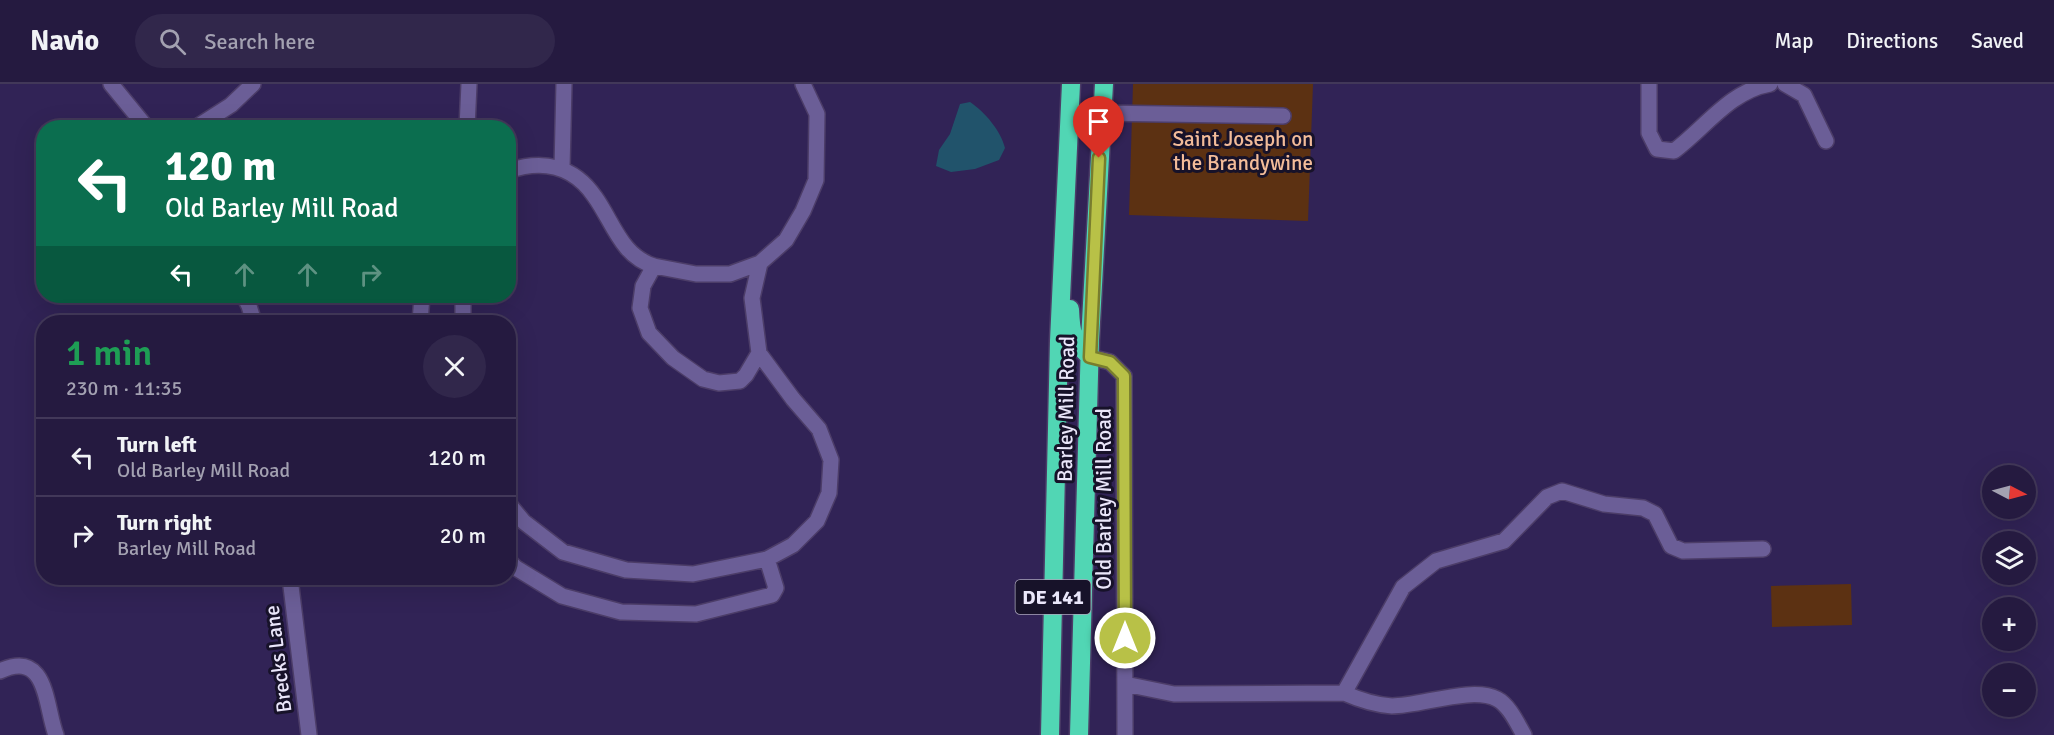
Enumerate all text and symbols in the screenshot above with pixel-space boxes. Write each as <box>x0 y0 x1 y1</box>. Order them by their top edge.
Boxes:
search box <box>135 14 555 68</box>
text: Navio <box>30 24 99 58</box>
icon: search <box>156 25 189 58</box>
text: Search here <box>204 28 315 55</box>
text: Map <box>1775 28 1813 54</box>
text: Directions <box>1846 28 1938 54</box>
text: Saved <box>1971 28 2024 54</box>
pin <box>1073 96 1124 158</box>
icon: arrive <box>1082 105 1115 138</box>
park label: Saint Joseph on the Brandywine <box>1172 126 1314 176</box>
text: 120 m <box>165 141 276 192</box>
icon: left <box>66 144 144 222</box>
text: Old Barley Mill Road <box>165 192 399 225</box>
icon: left <box>165 258 198 291</box>
icon: ahead <box>228 258 261 291</box>
icon: ahead <box>291 258 324 291</box>
icon: right <box>354 258 387 291</box>
text: 1 min <box>66 331 152 376</box>
button: close <box>423 335 486 398</box>
street label: Barley Mill Road <box>1052 336 1080 482</box>
text: 230 m · 11:35 <box>66 376 182 401</box>
street label: Old Barley Mill Road <box>1091 408 1117 590</box>
text: Turn left <box>117 431 197 458</box>
icon: left <box>66 441 99 474</box>
text: 120 m <box>428 444 486 471</box>
text: Old Barley Mill Road <box>117 458 290 483</box>
north arrow <box>1982 465 2036 519</box>
map controls <box>1982 465 2036 717</box>
text: Turn right <box>117 509 212 536</box>
icon: right <box>66 519 99 552</box>
text: 20 m <box>440 522 486 549</box>
button: layers <box>1982 531 2036 585</box>
text: Barley Mill Road <box>117 536 256 561</box>
road number: DE 141 <box>1016 580 1090 614</box>
button: + <box>1982 597 2036 651</box>
street label: Brecks Lane <box>259 604 297 714</box>
position arrow <box>1093 606 1157 670</box>
button: − <box>1982 663 2036 717</box>

